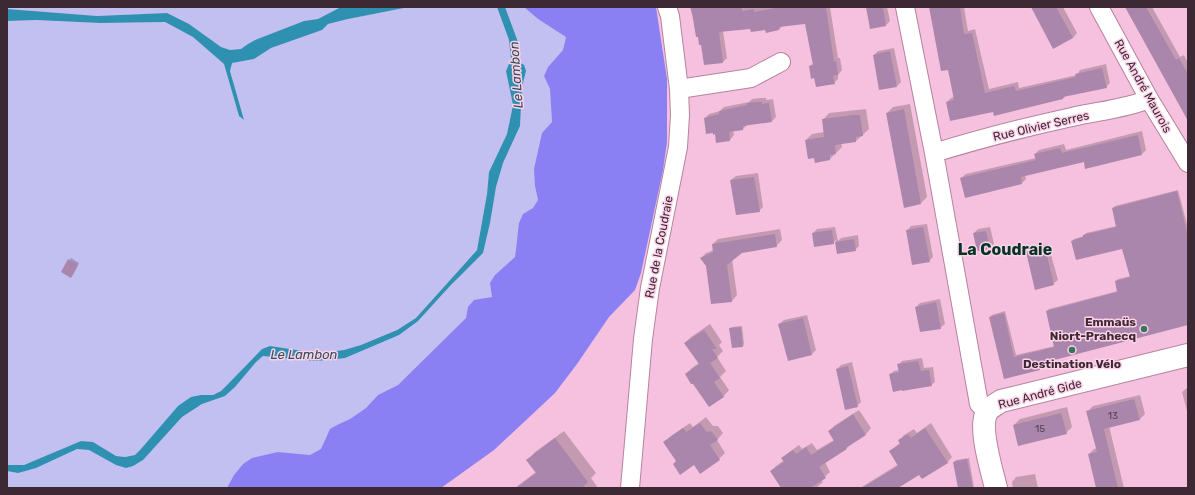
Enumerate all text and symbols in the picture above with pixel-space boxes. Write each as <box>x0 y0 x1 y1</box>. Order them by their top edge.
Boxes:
street label: Rue André Maurois <box>1111 37 1175 135</box>
water label: Le Lambon <box>506 41 526 109</box>
street label: Rue Olivier Serres <box>992 108 1090 144</box>
street label: Rue de la Coudraie <box>642 194 676 299</box>
district label: La Coudraie <box>958 240 1052 259</box>
place label: Emmaüs Niort-Prahecq <box>1050 315 1136 343</box>
marker: Emmaüs Niort-Prahecq <box>1139 324 1149 334</box>
marker: Destination Vélo <box>1067 345 1077 355</box>
water label: Le Lambon <box>270 347 338 362</box>
place label: Destination Vélo <box>1023 357 1121 371</box>
street label: Rue André Gide <box>997 376 1084 412</box>
house number: 13 <box>1108 410 1118 422</box>
house number: 15 <box>1035 423 1045 435</box>

